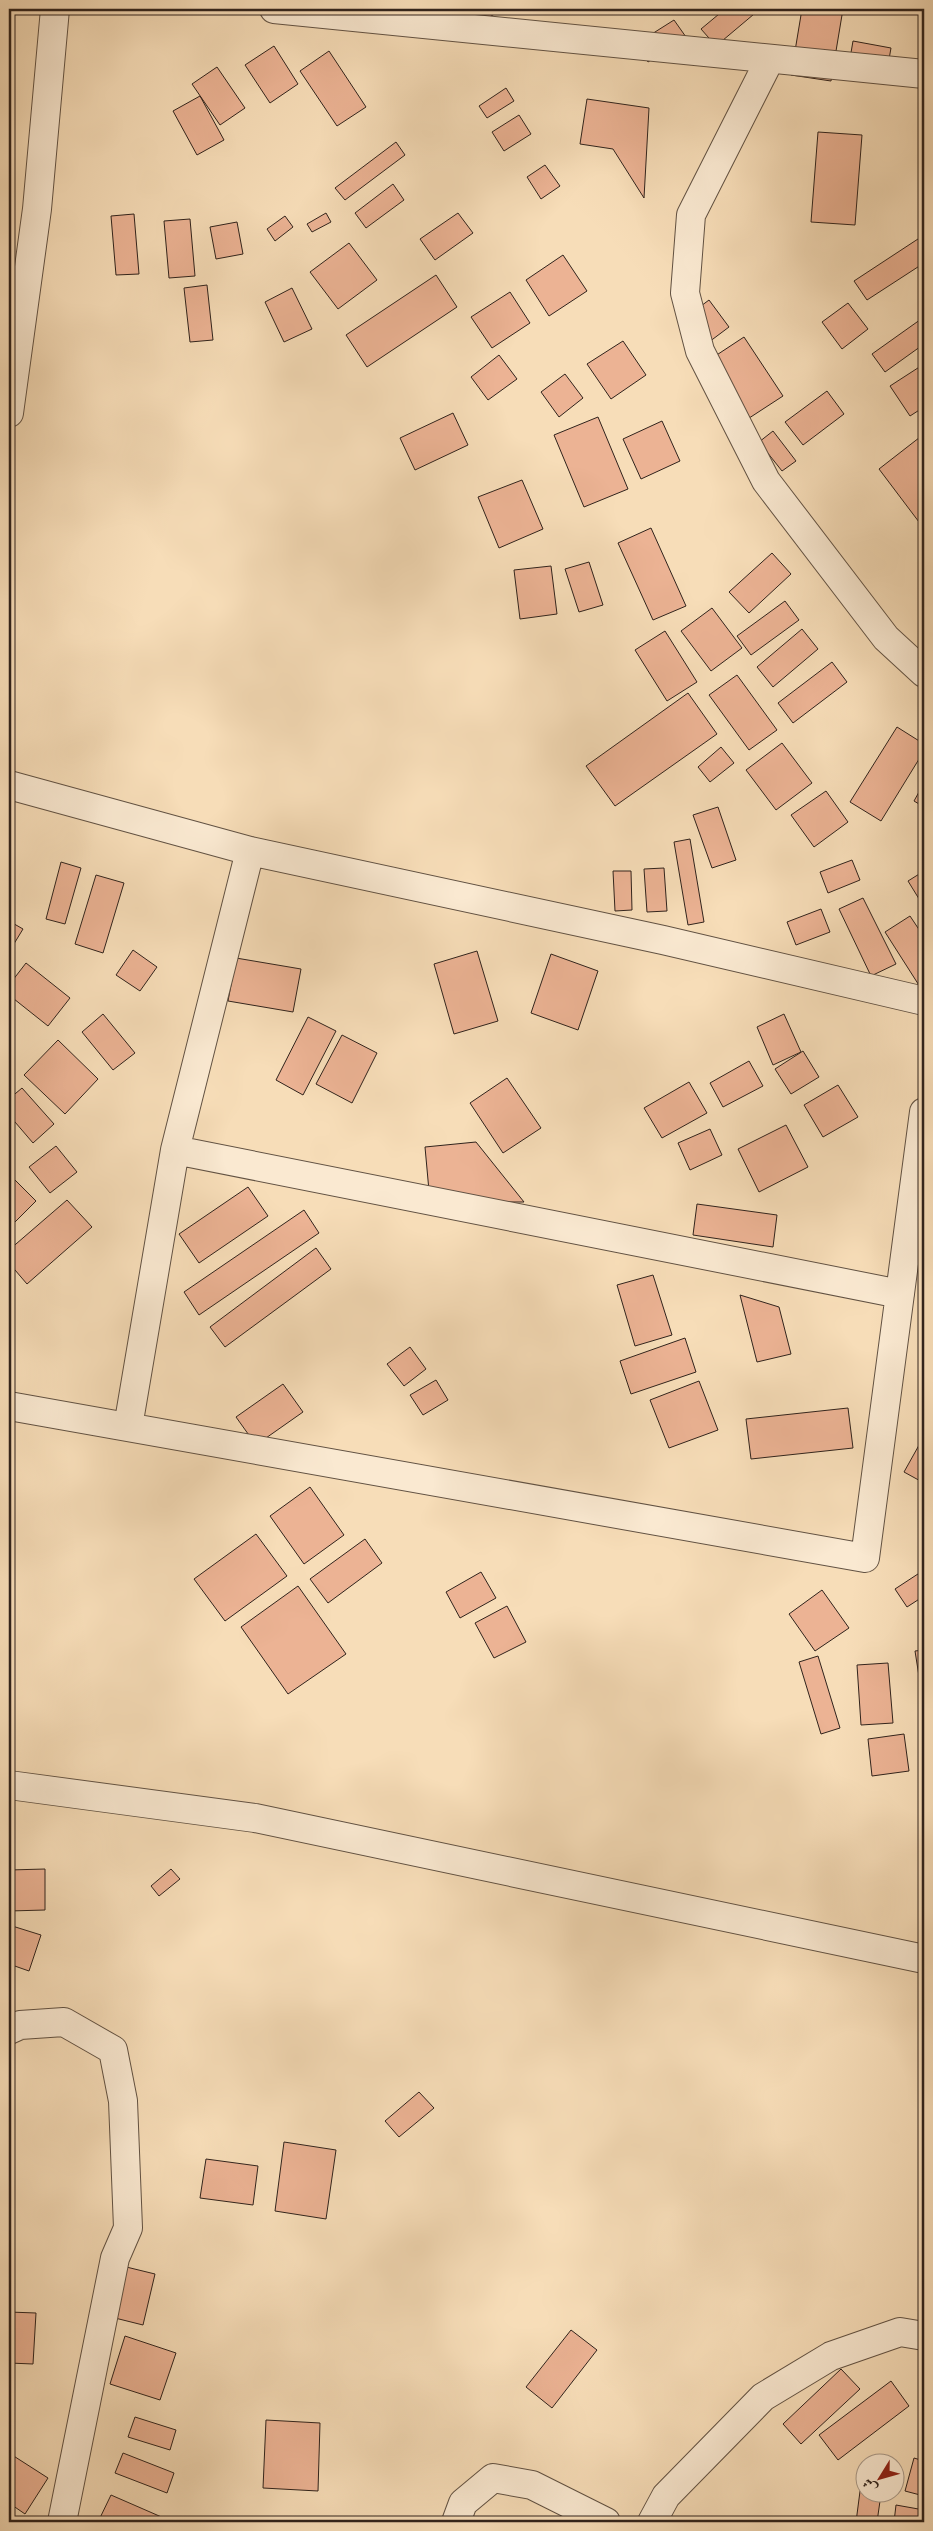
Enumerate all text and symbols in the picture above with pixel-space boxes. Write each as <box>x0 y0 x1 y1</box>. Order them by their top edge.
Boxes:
north arrow <box>856 2454 906 2504</box>
text: ش <box>857 2474 882 2497</box>

